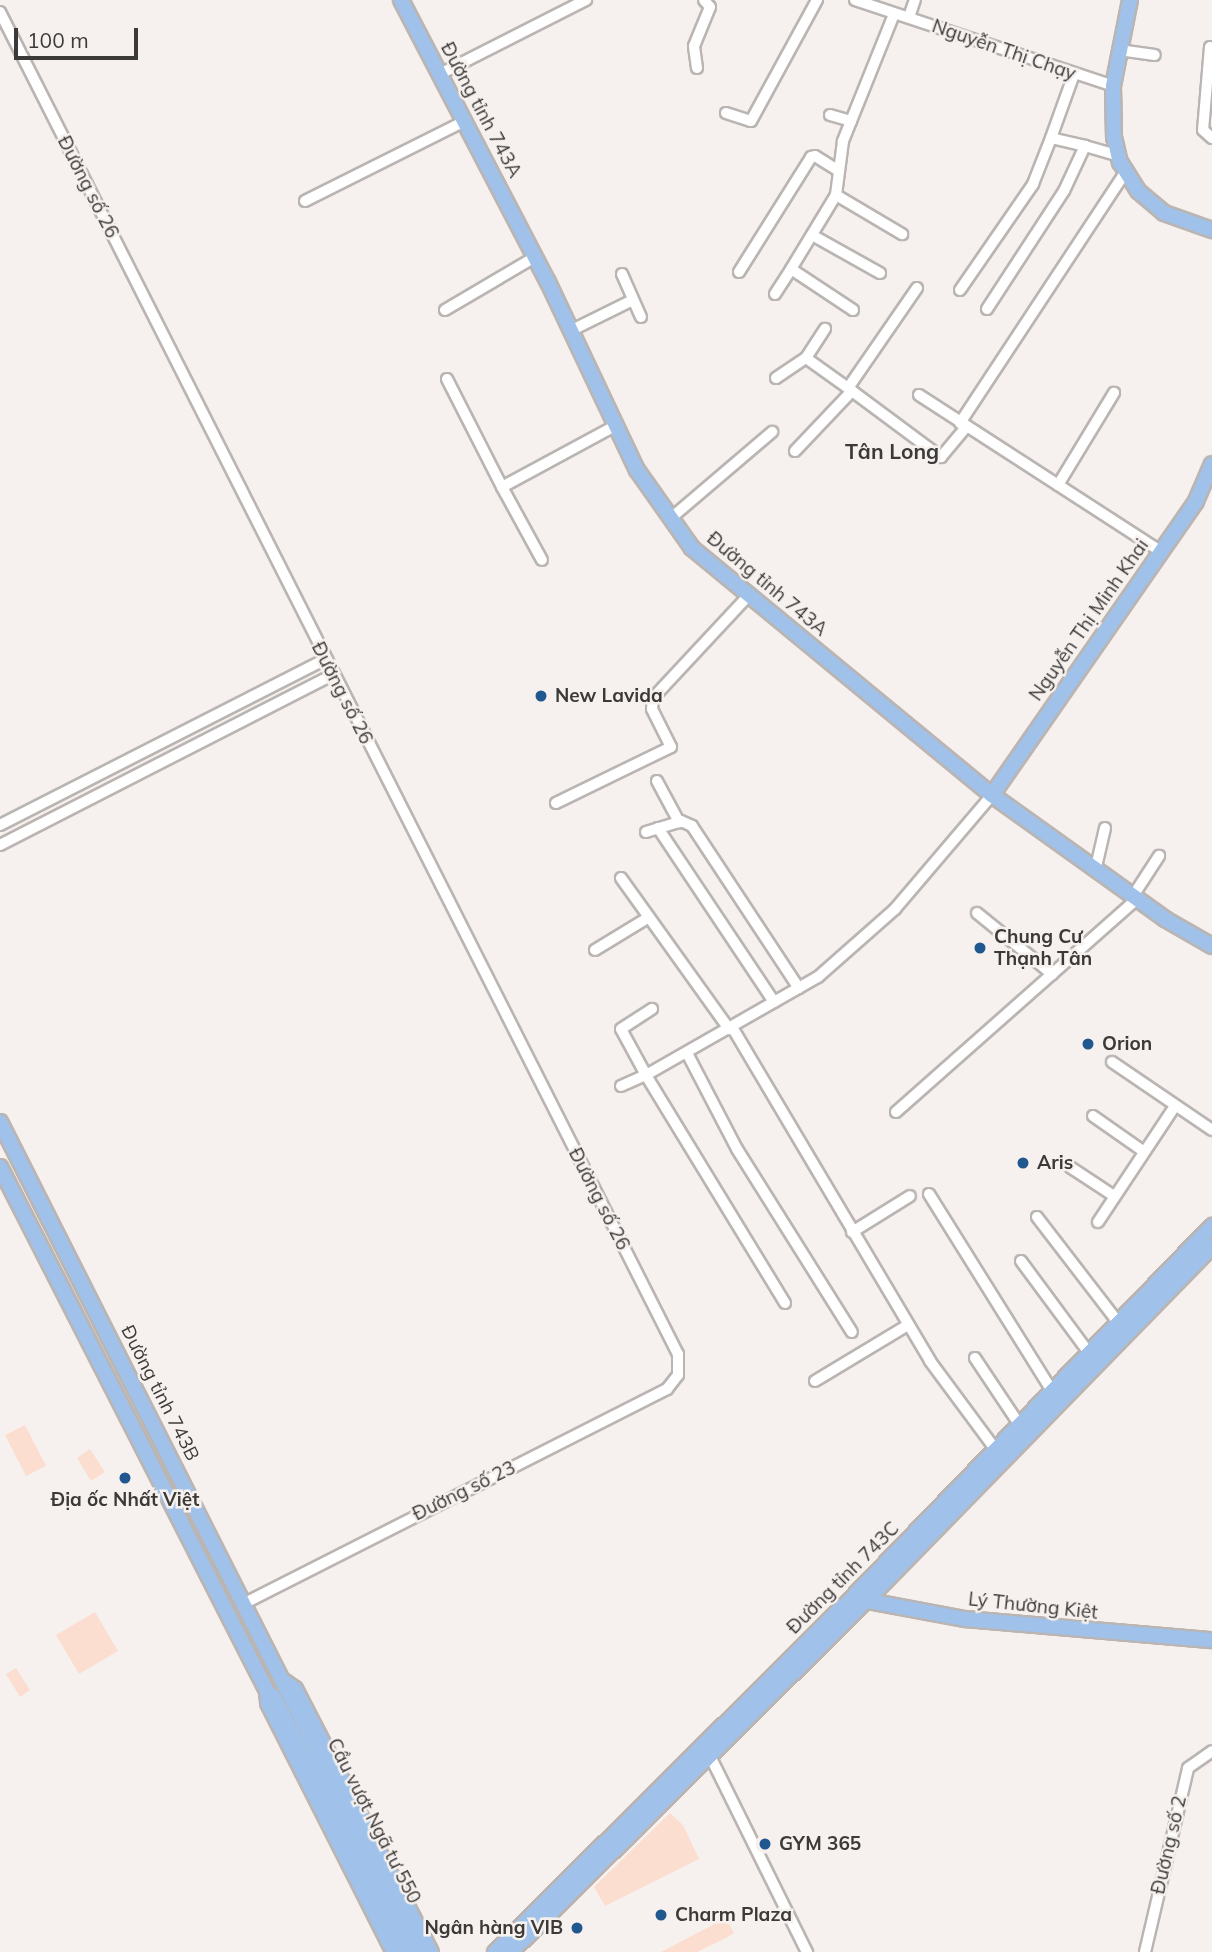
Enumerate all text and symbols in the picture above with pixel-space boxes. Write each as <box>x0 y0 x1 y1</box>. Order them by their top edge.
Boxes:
scale bar <box>18 14 142 58</box>
street label: Nguyễn Thị Chạy <box>929 15 1079 85</box>
text: 100 m <box>27 27 89 53</box>
street label: Đường tỉnh 743A <box>436 38 526 182</box>
street label: Đường số 26 <box>53 132 123 242</box>
district label: Tân Long <box>845 438 939 464</box>
street label: Đường tỉnh 743A <box>702 527 832 641</box>
street label: Nguyễn Thị Minh Khai <box>1025 535 1153 705</box>
street label: Đường số 26 <box>307 638 377 748</box>
place label: New Lavida <box>555 685 663 707</box>
marker: New Lavida <box>533 688 549 704</box>
place label: Chung Cư Thạnh Tân <box>994 926 1092 970</box>
marker: Chung Cư Thạnh Tân <box>972 940 988 956</box>
place label: Orion <box>1102 1033 1152 1055</box>
marker: Orion <box>1080 1036 1096 1052</box>
street label: Đường số 26 <box>564 1144 634 1254</box>
place label: Aris <box>1037 1152 1073 1174</box>
marker: Aris <box>1015 1155 1031 1171</box>
street label: Đường tỉnh 743B <box>116 1321 204 1465</box>
street label: Đường số 23 <box>409 1456 519 1526</box>
marker: Địa ốc Nhất Việt <box>117 1470 133 1486</box>
place label: Địa ốc Nhất Việt <box>51 1489 199 1511</box>
street label: Đường tỉnh 743C <box>782 1517 904 1639</box>
street label: Lý Thường Kiệt <box>967 1588 1099 1624</box>
street label: Cầu vượt Ngã tư 550 <box>322 1735 426 1907</box>
street label: Đường số 2 <box>1147 1794 1191 1896</box>
place label: GYM 365 <box>779 1833 861 1855</box>
marker: GYM 365 <box>757 1836 773 1852</box>
place label: Charm Plaza <box>675 1904 792 1926</box>
marker: Charm Plaza <box>653 1907 669 1923</box>
place label: Ngân hàng VIB <box>424 1917 563 1939</box>
marker: Ngân hàng VIB <box>569 1920 585 1936</box>

